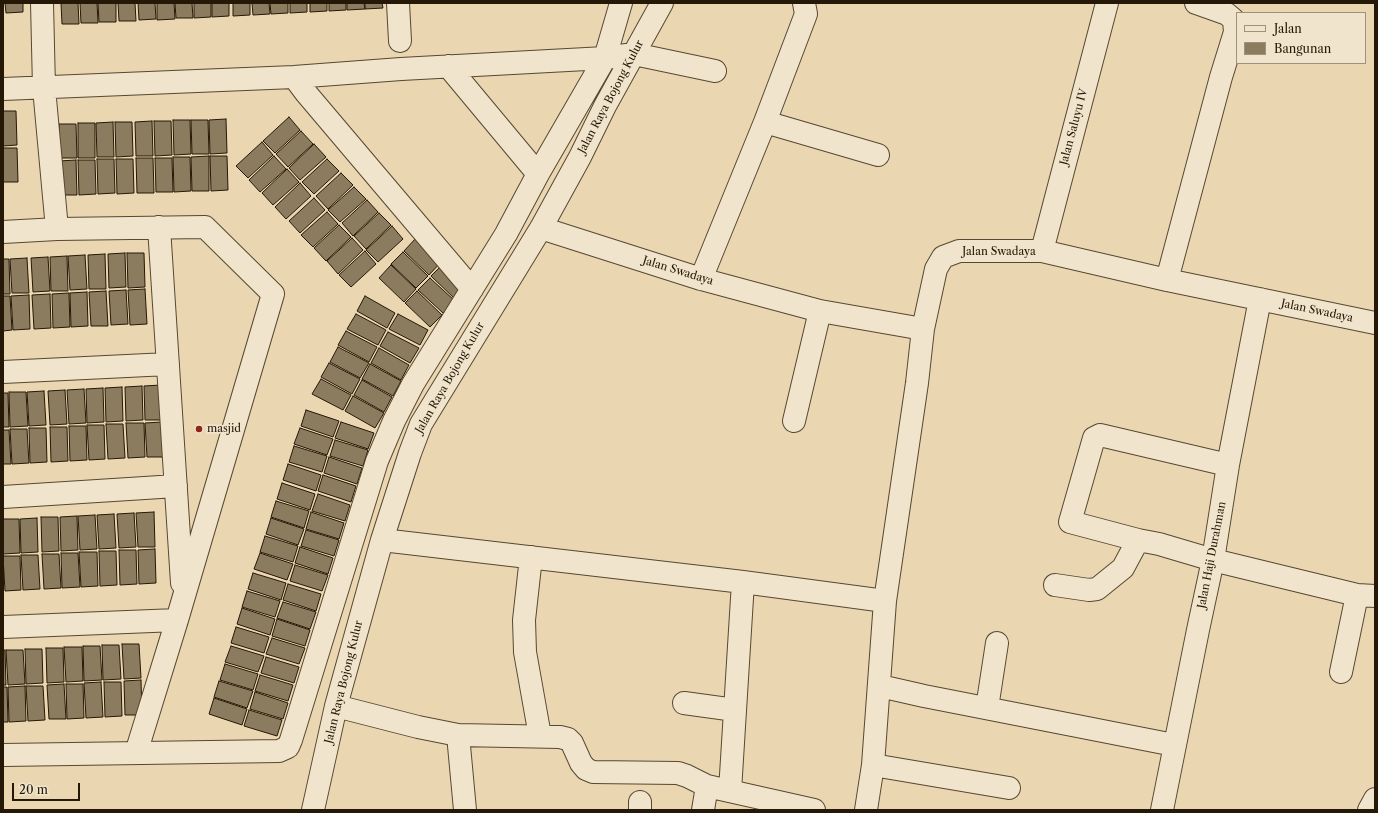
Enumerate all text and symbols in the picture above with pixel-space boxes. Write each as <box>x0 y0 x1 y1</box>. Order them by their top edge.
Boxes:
legend <box>1236 12 1366 64</box>
text: Jalan <box>1274 21 1302 36</box>
street label: Jalan Raya Bojong Kulur <box>575 38 647 156</box>
text: Bangunan <box>1274 41 1331 56</box>
street label: Jalan Saluyu IV <box>1057 87 1091 167</box>
street label: Jalan Swadaya <box>962 245 1036 259</box>
street label: Jalan Swadaya <box>641 254 715 288</box>
street label: Jalan Swadaya <box>1280 297 1354 325</box>
street label: Jalan Raya Bojong Kulur <box>413 320 487 436</box>
place label: masjid <box>207 422 241 436</box>
marker: masjid <box>194 424 204 434</box>
street label: Jalan Haji Durahman <box>1195 500 1229 610</box>
street label: Jalan Raya Bojong Kulur <box>322 619 366 745</box>
scale bar <box>14 775 82 801</box>
text: 20 m <box>19 782 48 797</box>

